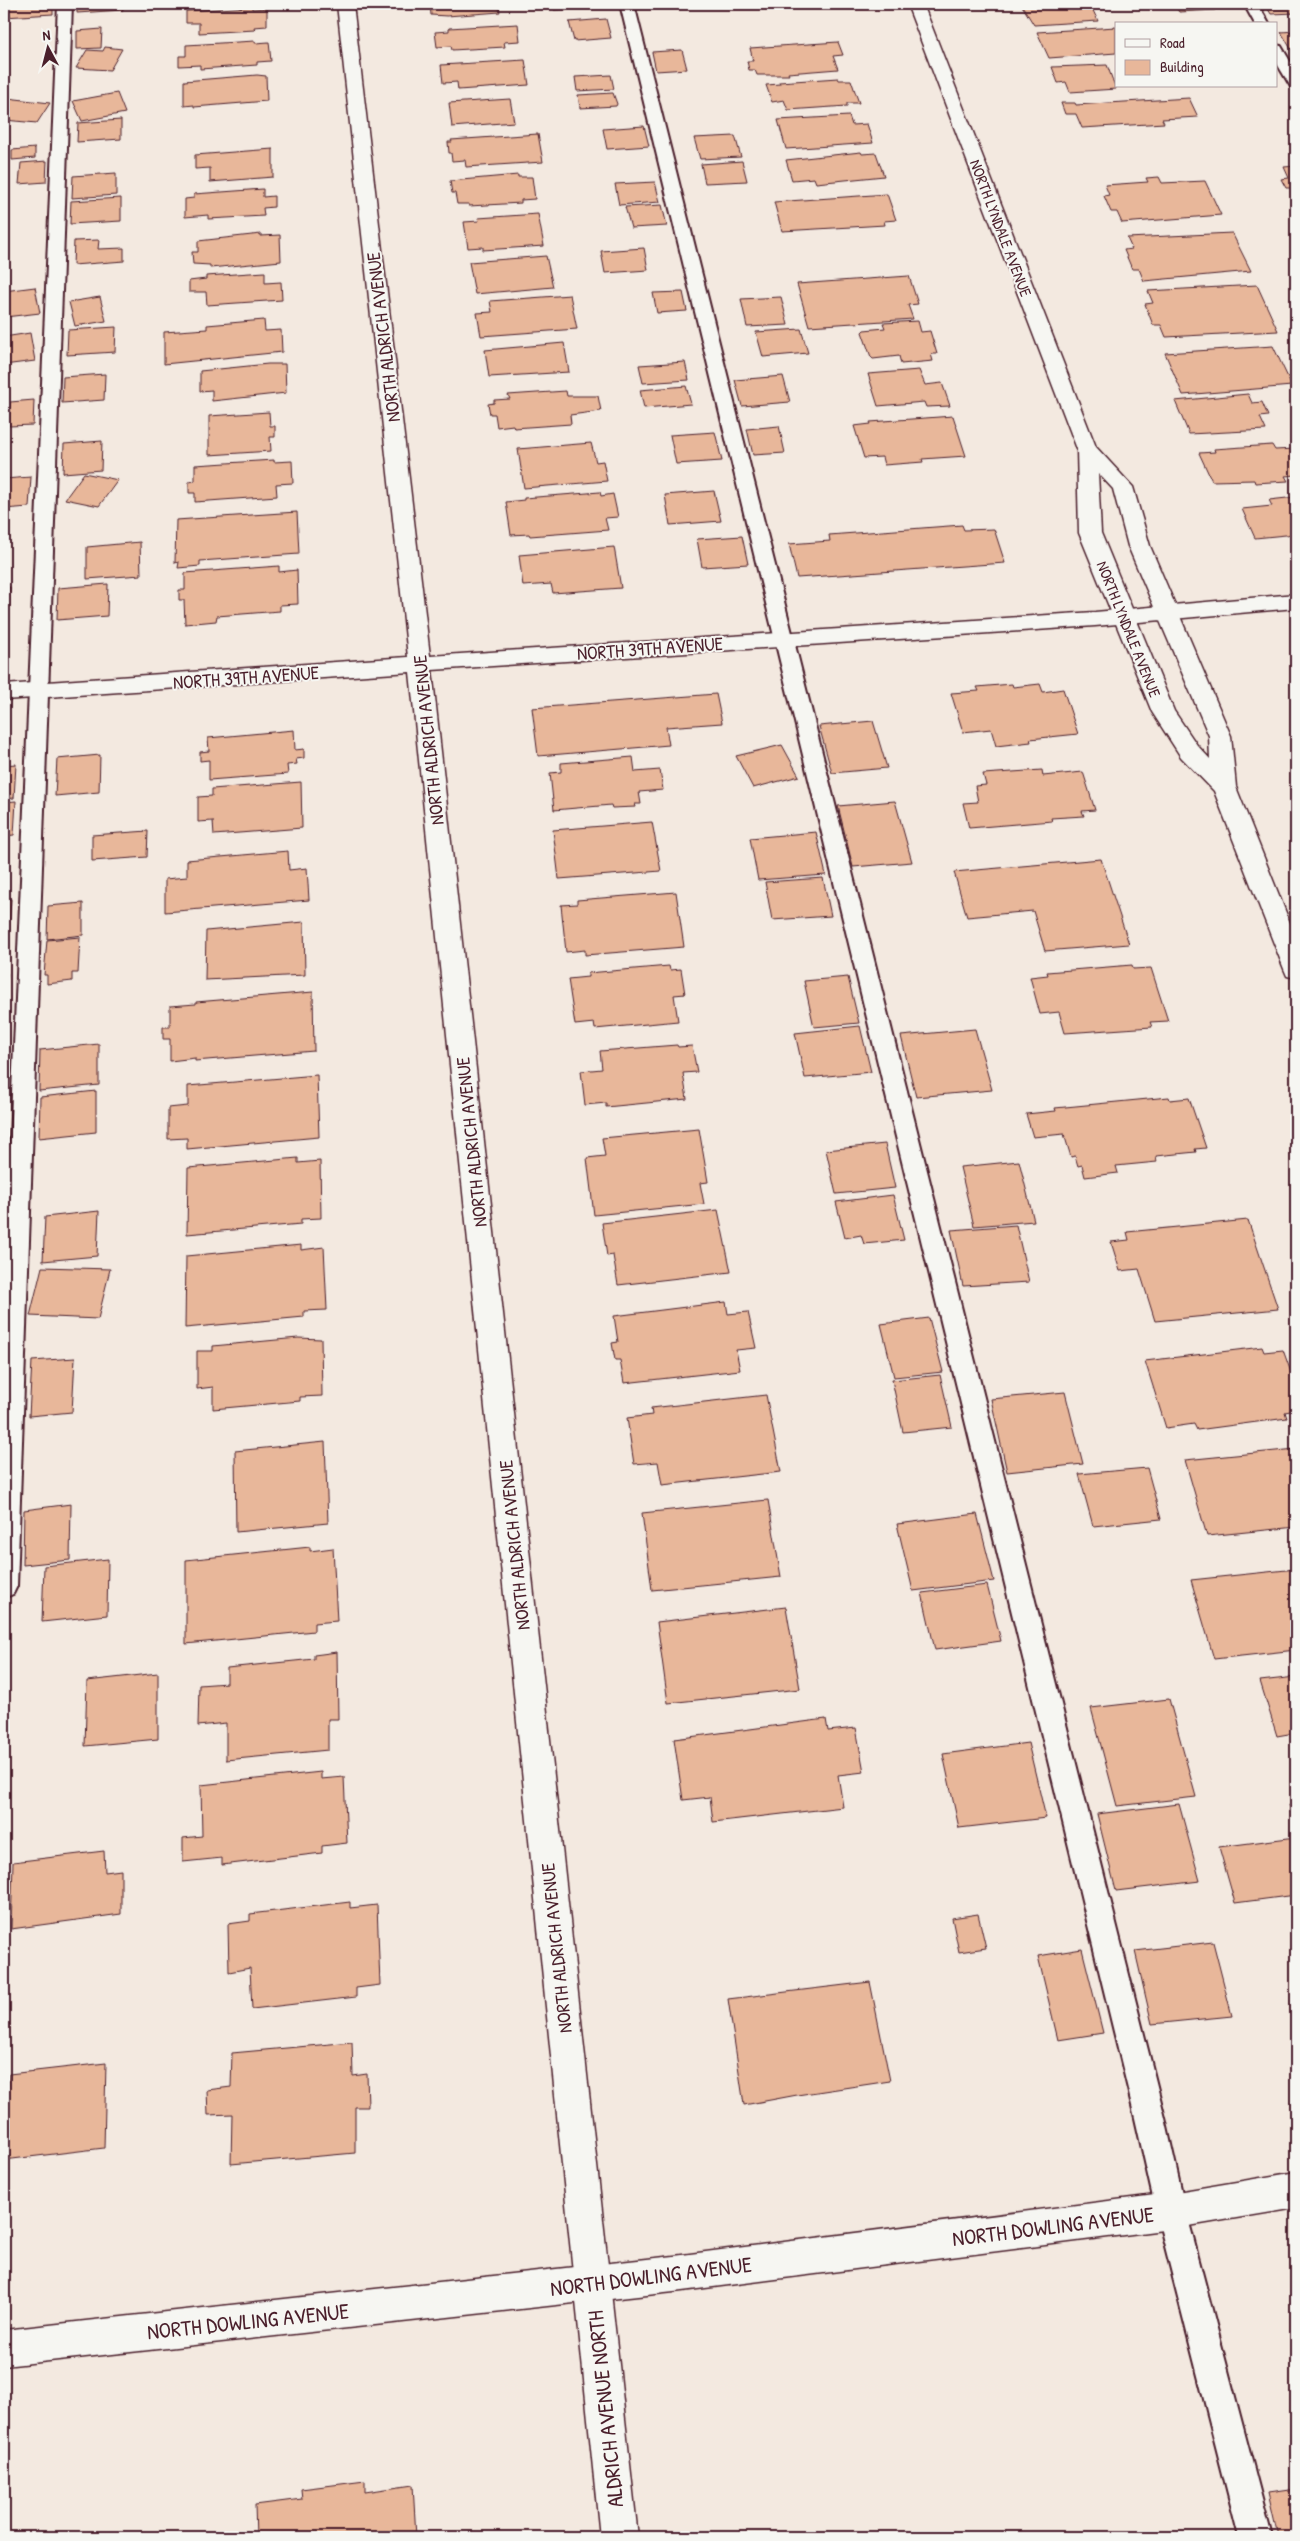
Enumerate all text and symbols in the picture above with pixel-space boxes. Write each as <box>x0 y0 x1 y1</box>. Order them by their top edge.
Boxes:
north arrow <box>22 22 72 72</box>
legend <box>1115 22 1278 88</box>
text: N <box>41 25 52 44</box>
text: Road <box>1160 32 1185 53</box>
text: Building <box>1160 56 1204 77</box>
street label: NORTH LYNDALE AVENUE <box>965 156 1037 300</box>
street label: NORTH ALDRICH AVENUE <box>360 250 406 423</box>
street label: NORTH LYNDALE AVENUE <box>1092 558 1166 700</box>
street label: NORTH 39TH AVENUE <box>576 630 725 666</box>
street label: NORTH ALDRICH AVENUE <box>406 653 450 826</box>
street label: NORTH 39TH AVENUE <box>172 659 321 695</box>
street label: NORTH ALDRICH AVENUE <box>449 1055 493 1228</box>
street label: NORTH ALDRICH AVENUE <box>492 1458 536 1631</box>
street label: NORTH ALDRICH AVENUE <box>534 1861 578 2034</box>
street label: NORTH DOWLING AVENUE <box>951 2199 1156 2253</box>
street label: NORTH DOWLING AVENUE <box>549 2249 754 2303</box>
street label: NORTH DOWLING AVENUE <box>146 2295 351 2347</box>
street label: ALDRICH AVENUE NORTH <box>580 2309 630 2509</box>

